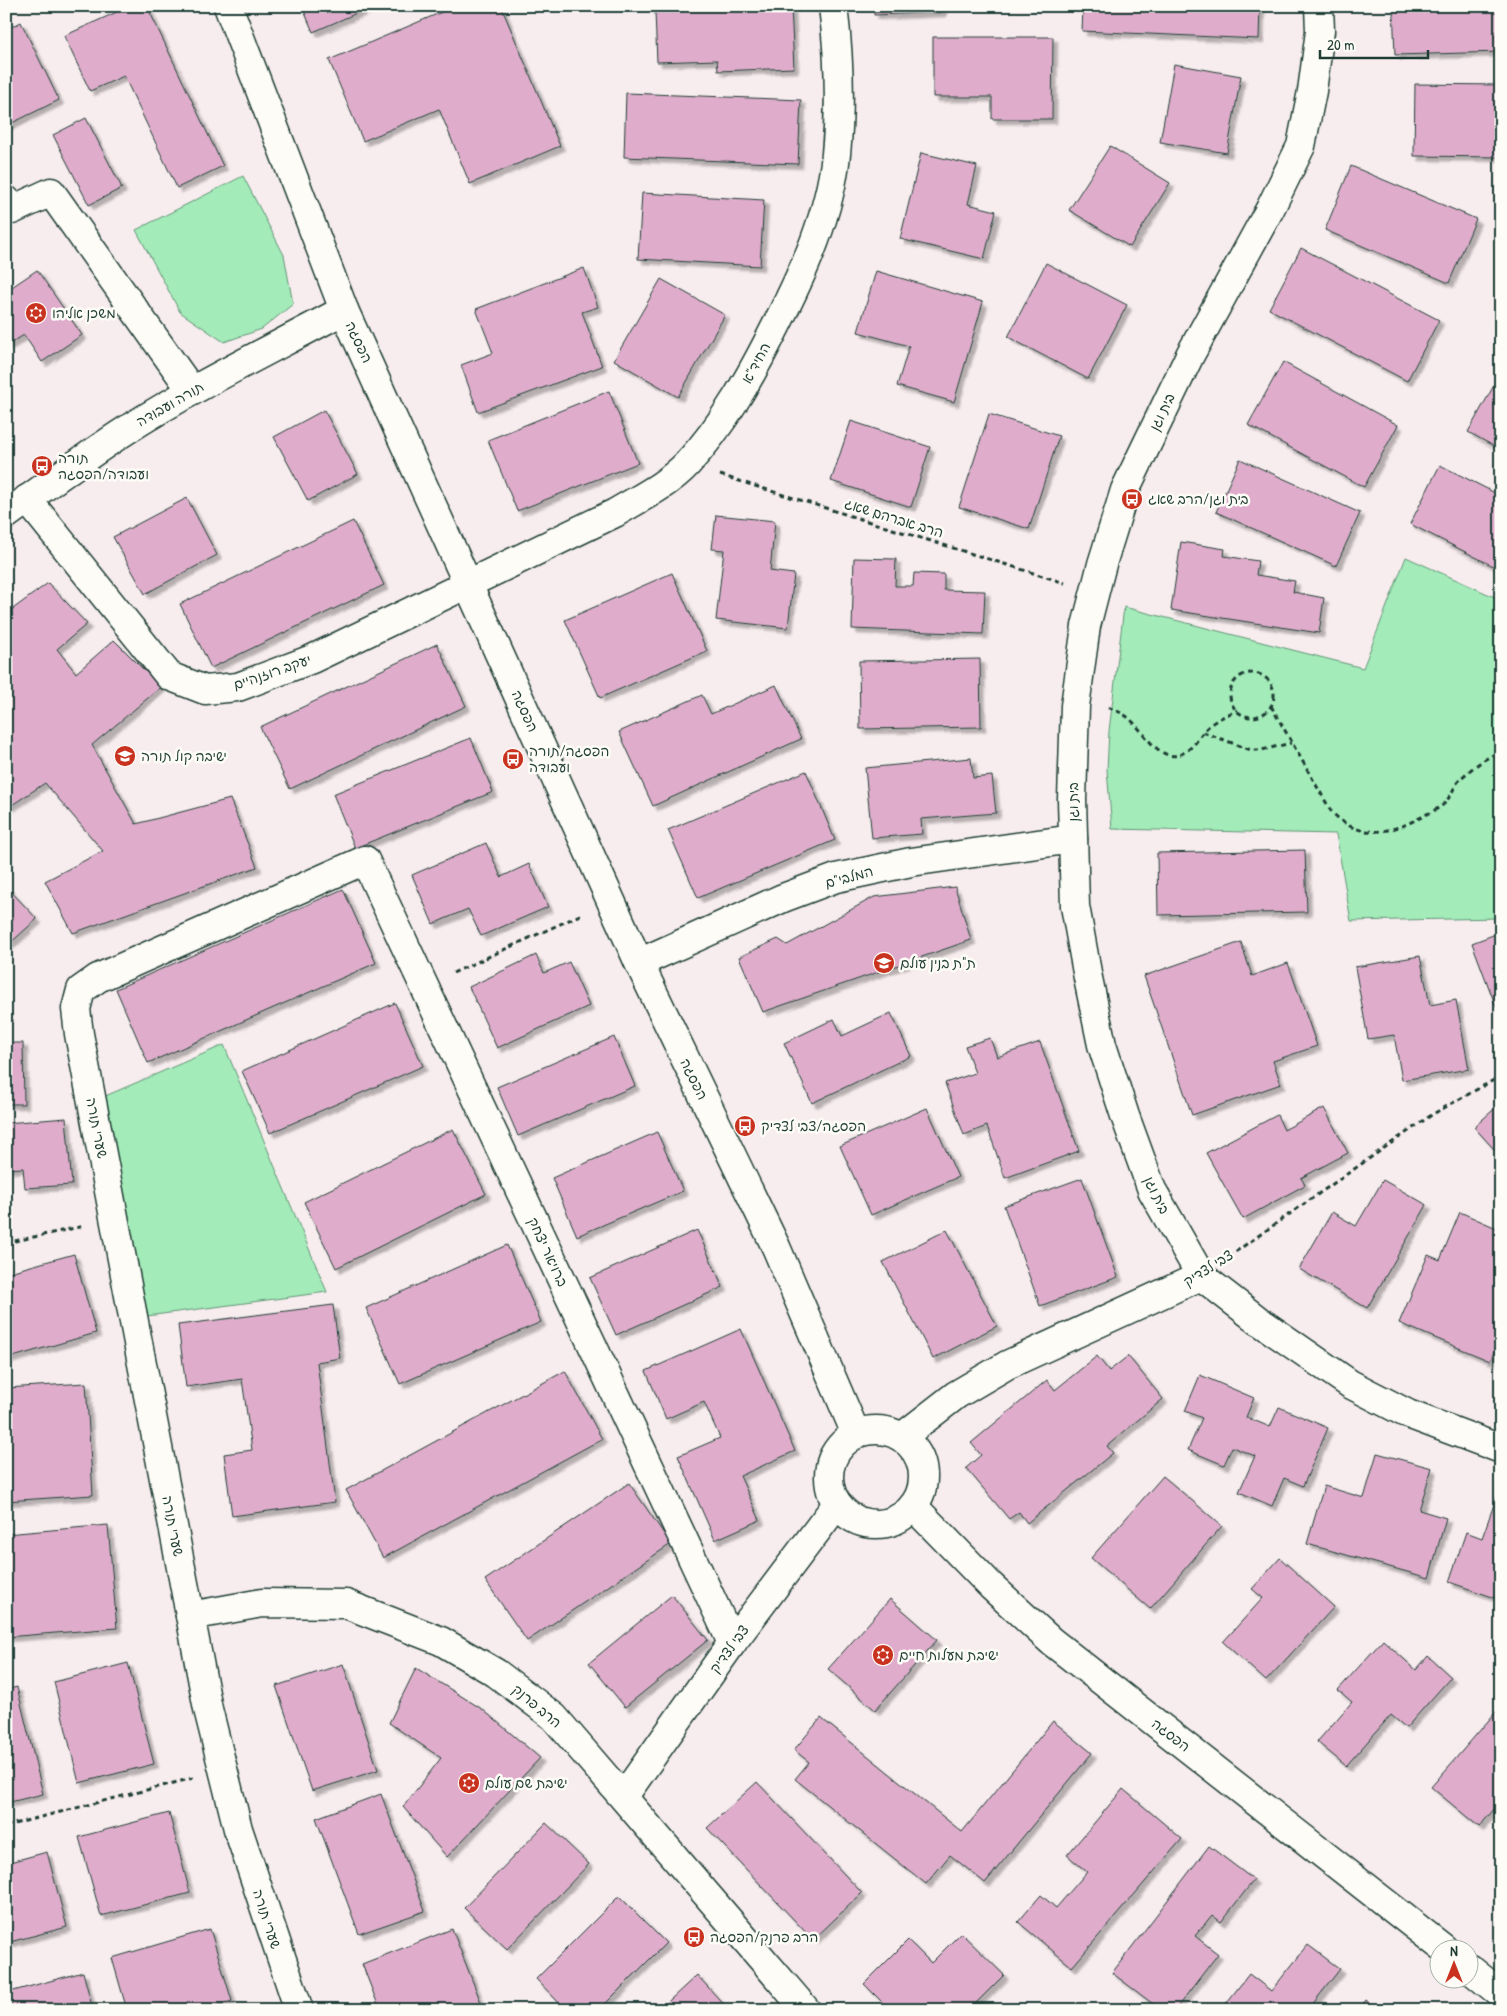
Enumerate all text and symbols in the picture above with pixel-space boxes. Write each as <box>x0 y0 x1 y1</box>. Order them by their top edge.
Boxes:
scale bar <box>1320 28 1427 60</box>
text: 20 m <box>1327 34 1354 55</box>
synagogue icon: משכן אליהו <box>24 301 48 325</box>
place label: משכן אליהו <box>52 303 116 322</box>
street label: הפסגה <box>342 318 377 366</box>
street label: החיד"א <box>737 339 774 387</box>
street label: תורה ועבודה <box>133 377 207 431</box>
street label: בית וגן <box>1144 390 1179 434</box>
place label: תורה ועבודה/הפסגה <box>58 448 149 483</box>
bus stop icon: תורה ועבודה/הפסגה <box>30 454 54 478</box>
bus stop icon: בית וגן/הרב שאג <box>1120 487 1144 511</box>
place label: בית וגן/הרב שאג <box>1148 489 1249 508</box>
street label: הרב אברהם שאג <box>842 493 946 542</box>
street label: יעקב רוזנהיים <box>230 649 313 694</box>
street label: הפסגה <box>508 687 543 735</box>
place label: הפסגה/תורה ועבודה <box>529 741 609 776</box>
school or university icon: ישיבה קול תורה <box>113 744 137 768</box>
place label: ישיבה קול תורה <box>141 746 227 765</box>
bus stop icon: הפסגה/תורה ועבודה <box>501 747 525 771</box>
street label: בית וגן <box>1063 782 1082 822</box>
street label: המלבי"ם <box>823 861 875 892</box>
school or university icon: ת"ת בנין עולם <box>872 951 896 975</box>
place label: ת"ת בנין עולם <box>900 953 976 972</box>
street label: הפסגה <box>676 1055 713 1103</box>
street label: שערי תורה <box>82 1096 113 1160</box>
bus stop icon: הפסגה/צבי לצדיק <box>733 1114 757 1138</box>
place label: הפסגה/צבי לצדיק <box>761 1116 866 1135</box>
street label: בית וגן <box>1140 1173 1175 1217</box>
street label: ברויאר יצחק <box>524 1214 573 1290</box>
street label: צבי לצדיק <box>1179 1245 1236 1290</box>
street label: שערי תורה <box>158 1494 189 1558</box>
street label: צבי לצדיק <box>705 1621 753 1677</box>
synagogue icon: ישיבת מעלות חיים <box>871 1643 895 1667</box>
place label: ישיבת מעלות חיים <box>899 1645 999 1664</box>
street label: הרב פרנק <box>509 1680 566 1732</box>
street label: הפסגה <box>1148 1714 1194 1756</box>
synagogue icon: ישיבת שם עולם <box>457 1771 481 1795</box>
place label: ישיבת שם עולם <box>485 1773 568 1792</box>
street label: שערי תורה <box>249 1887 286 1951</box>
bus stop icon: הרב פרנק/הפסגה <box>682 1925 706 1949</box>
place label: הרב פרנק/הפסגה <box>710 1927 818 1946</box>
north arrow <box>1430 1938 1480 1988</box>
text: N <box>1450 1941 1458 1960</box>

